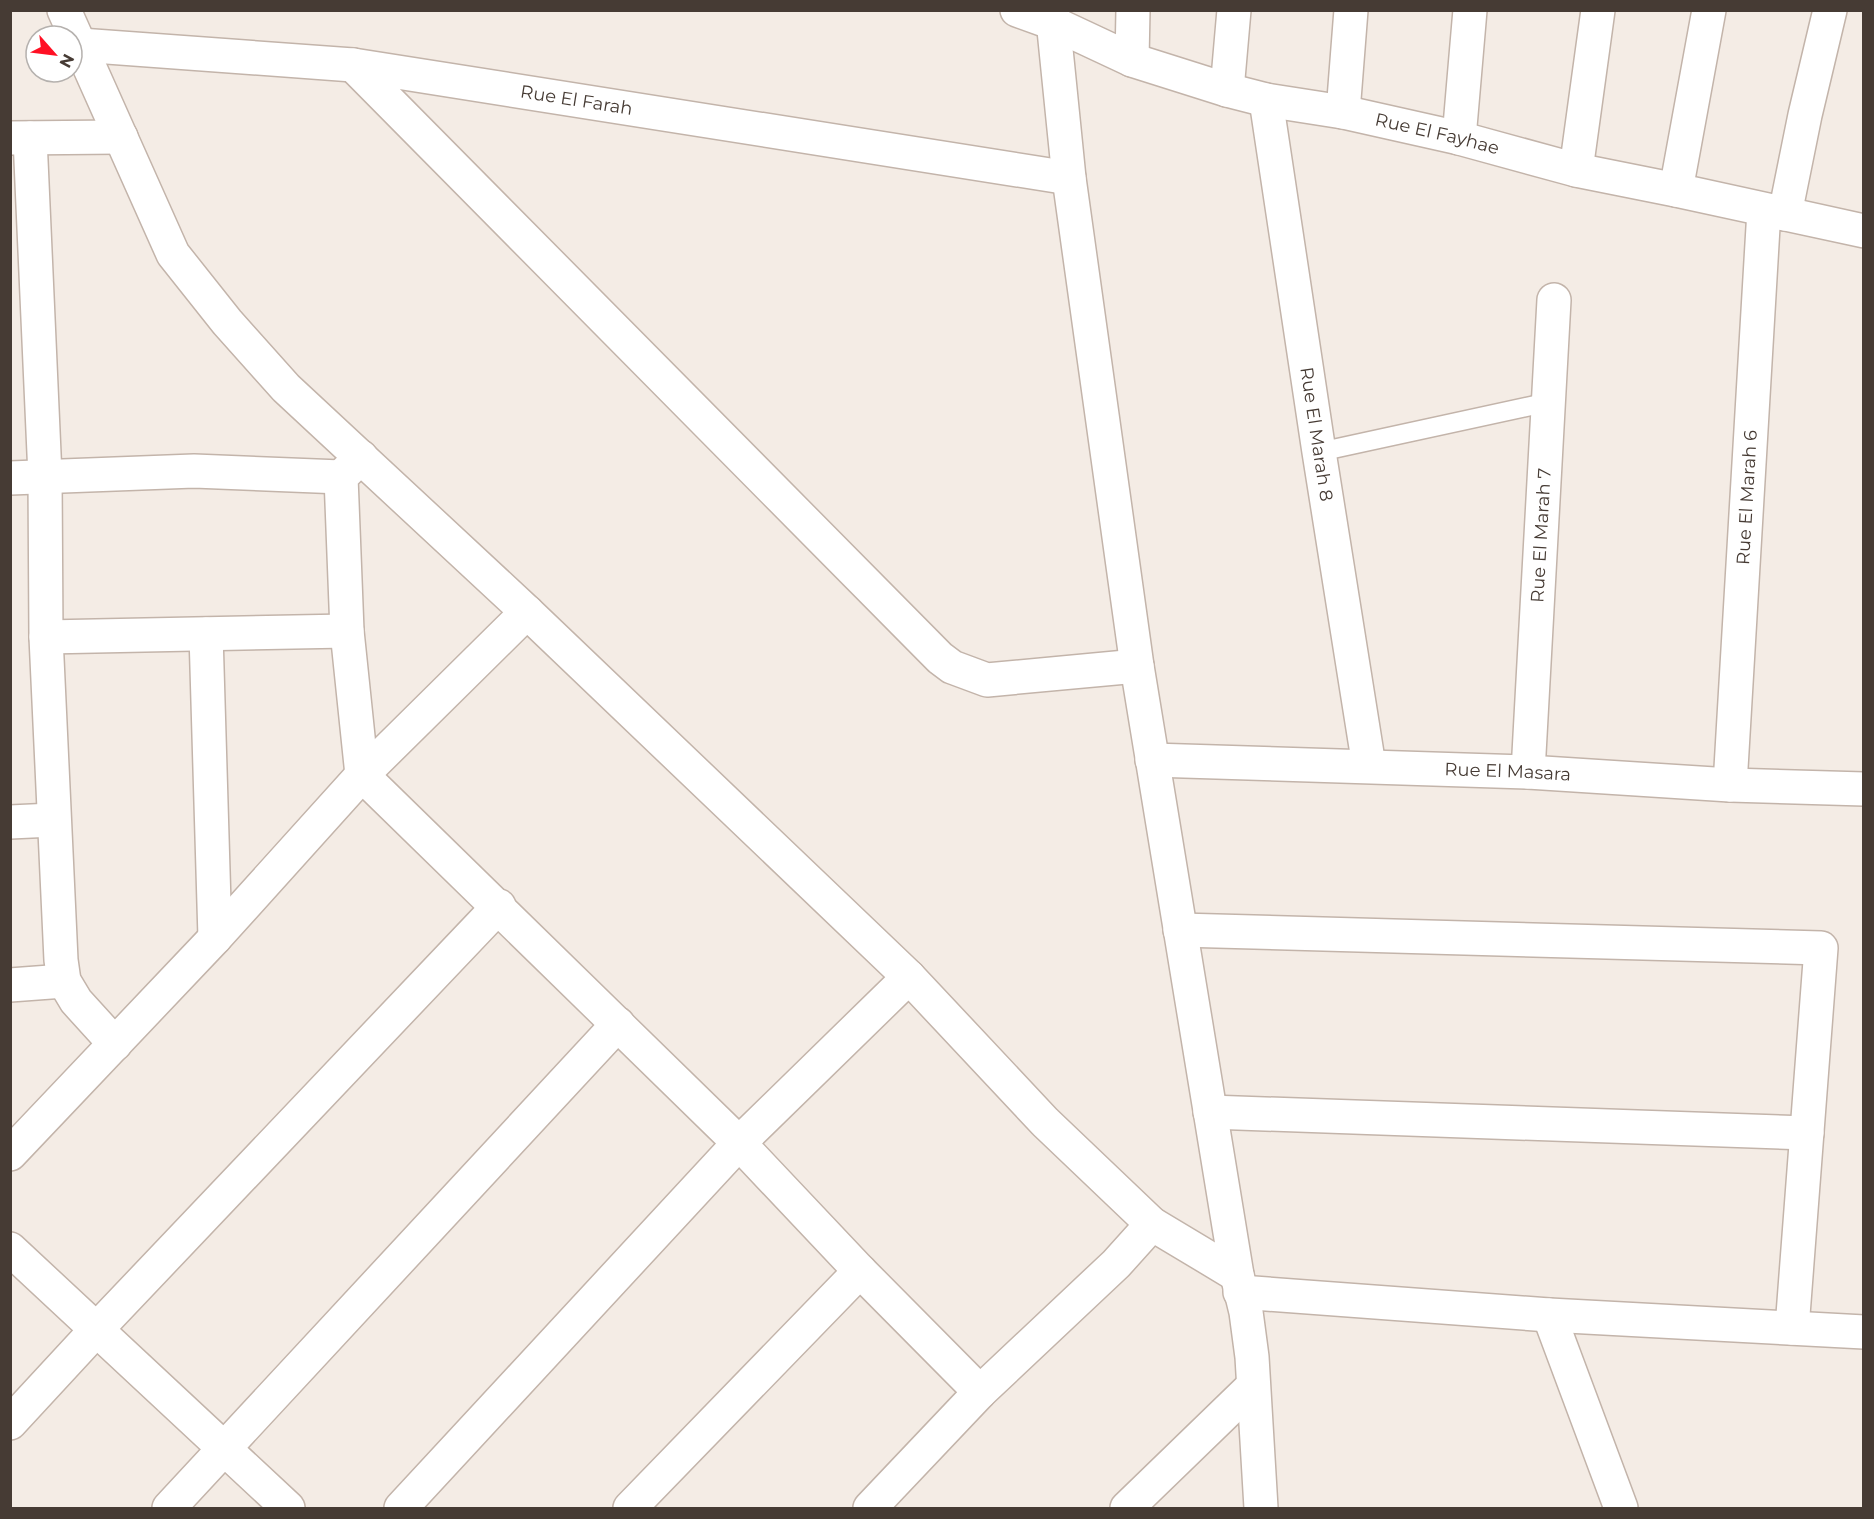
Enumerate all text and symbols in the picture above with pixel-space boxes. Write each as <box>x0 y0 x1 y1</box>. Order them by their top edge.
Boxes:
north arrow <box>24 24 84 84</box>
text: N <box>55 51 78 71</box>
street label: Rue El Farah <box>519 81 634 120</box>
street label: Rue El Fayhae <box>1373 109 1502 160</box>
street label: Rue El Marah 8 <box>1295 366 1338 503</box>
street label: Rue El Marah 6 <box>1732 429 1762 566</box>
street label: Rue El Marah 7 <box>1526 467 1556 603</box>
street label: Rue El Masara <box>1444 758 1572 786</box>

